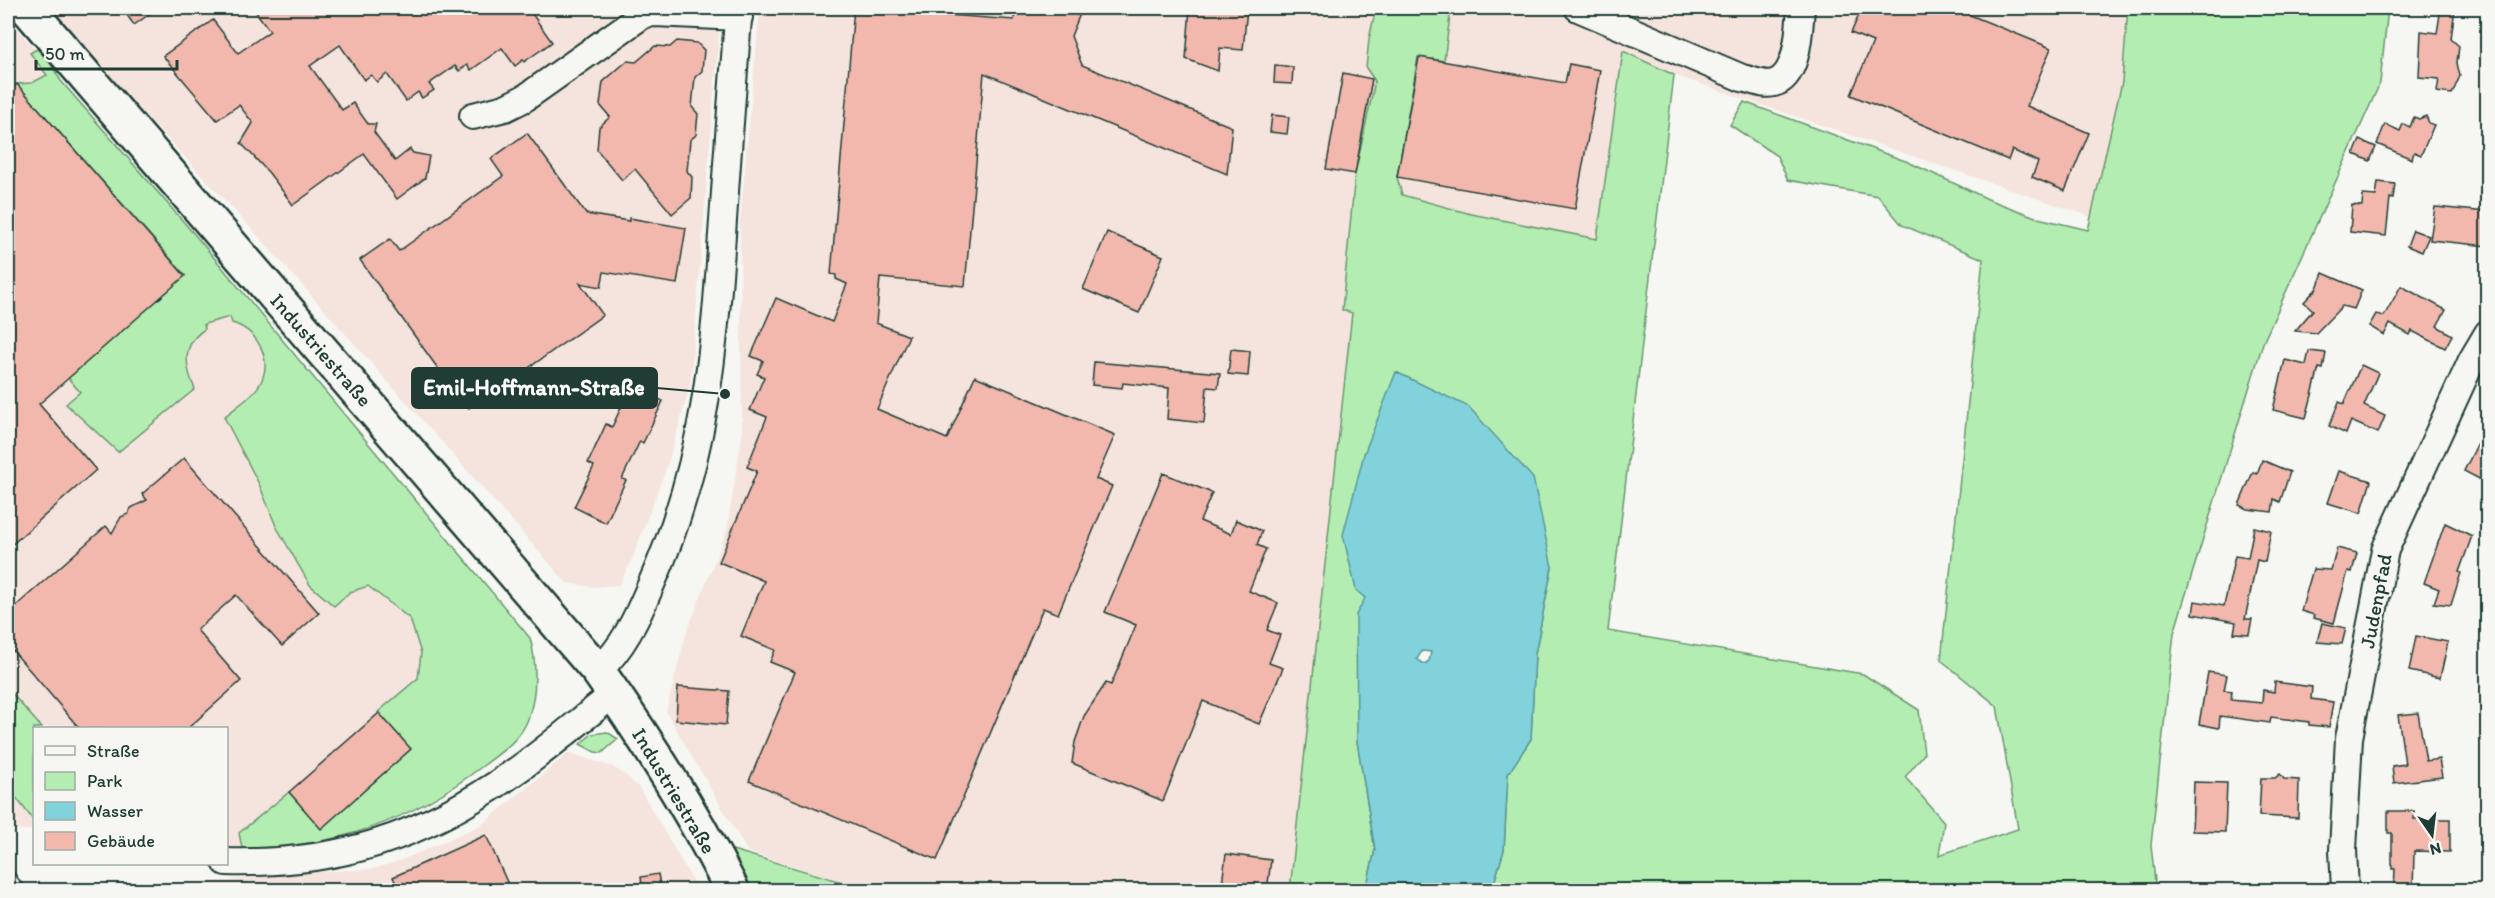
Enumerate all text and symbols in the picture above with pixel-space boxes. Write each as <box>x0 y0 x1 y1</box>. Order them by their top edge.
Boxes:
scale bar <box>36 33 177 71</box>
text: 50 m <box>45 43 85 65</box>
street label: Industriestraße <box>265 288 378 412</box>
callout: Emil-Hoffmann-Straße <box>412 368 657 408</box>
text: Emil-Hoffmann-Straße <box>423 374 645 401</box>
street label: Judenpfad <box>2354 552 2397 650</box>
street label: Industriestraße <box>627 723 722 858</box>
legend <box>33 727 228 865</box>
text: Straße <box>87 740 140 762</box>
text: Park <box>87 770 122 792</box>
text: Wasser <box>87 800 144 822</box>
north arrow <box>2402 805 2462 865</box>
text: Gebäude <box>87 830 155 852</box>
text: N <box>2428 839 2443 860</box>

